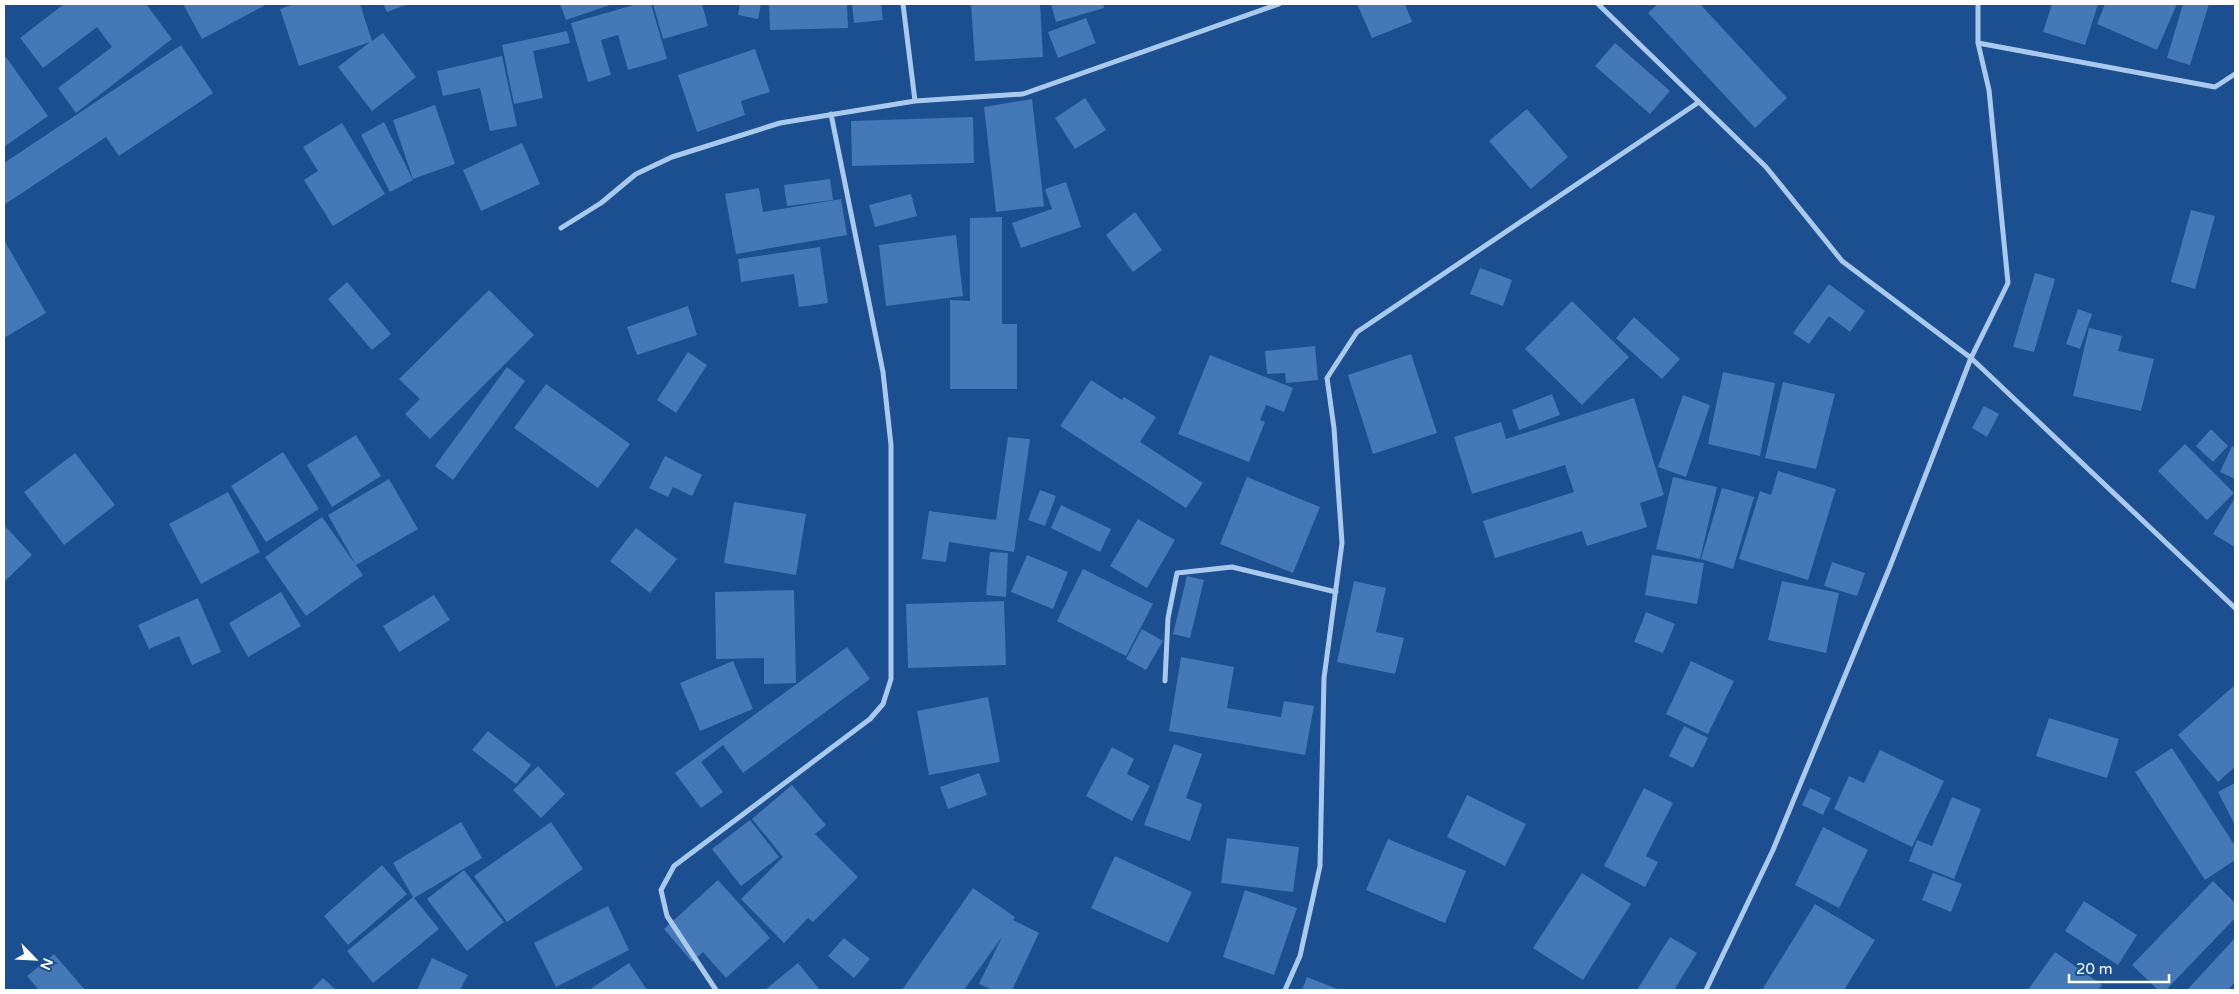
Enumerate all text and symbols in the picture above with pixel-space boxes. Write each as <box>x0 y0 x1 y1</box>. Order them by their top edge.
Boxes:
north arrow <box>10 934 60 984</box>
scale bar <box>2069 952 2169 984</box>
text: N <box>36 955 56 973</box>
text: 20 m <box>2076 960 2113 978</box>

